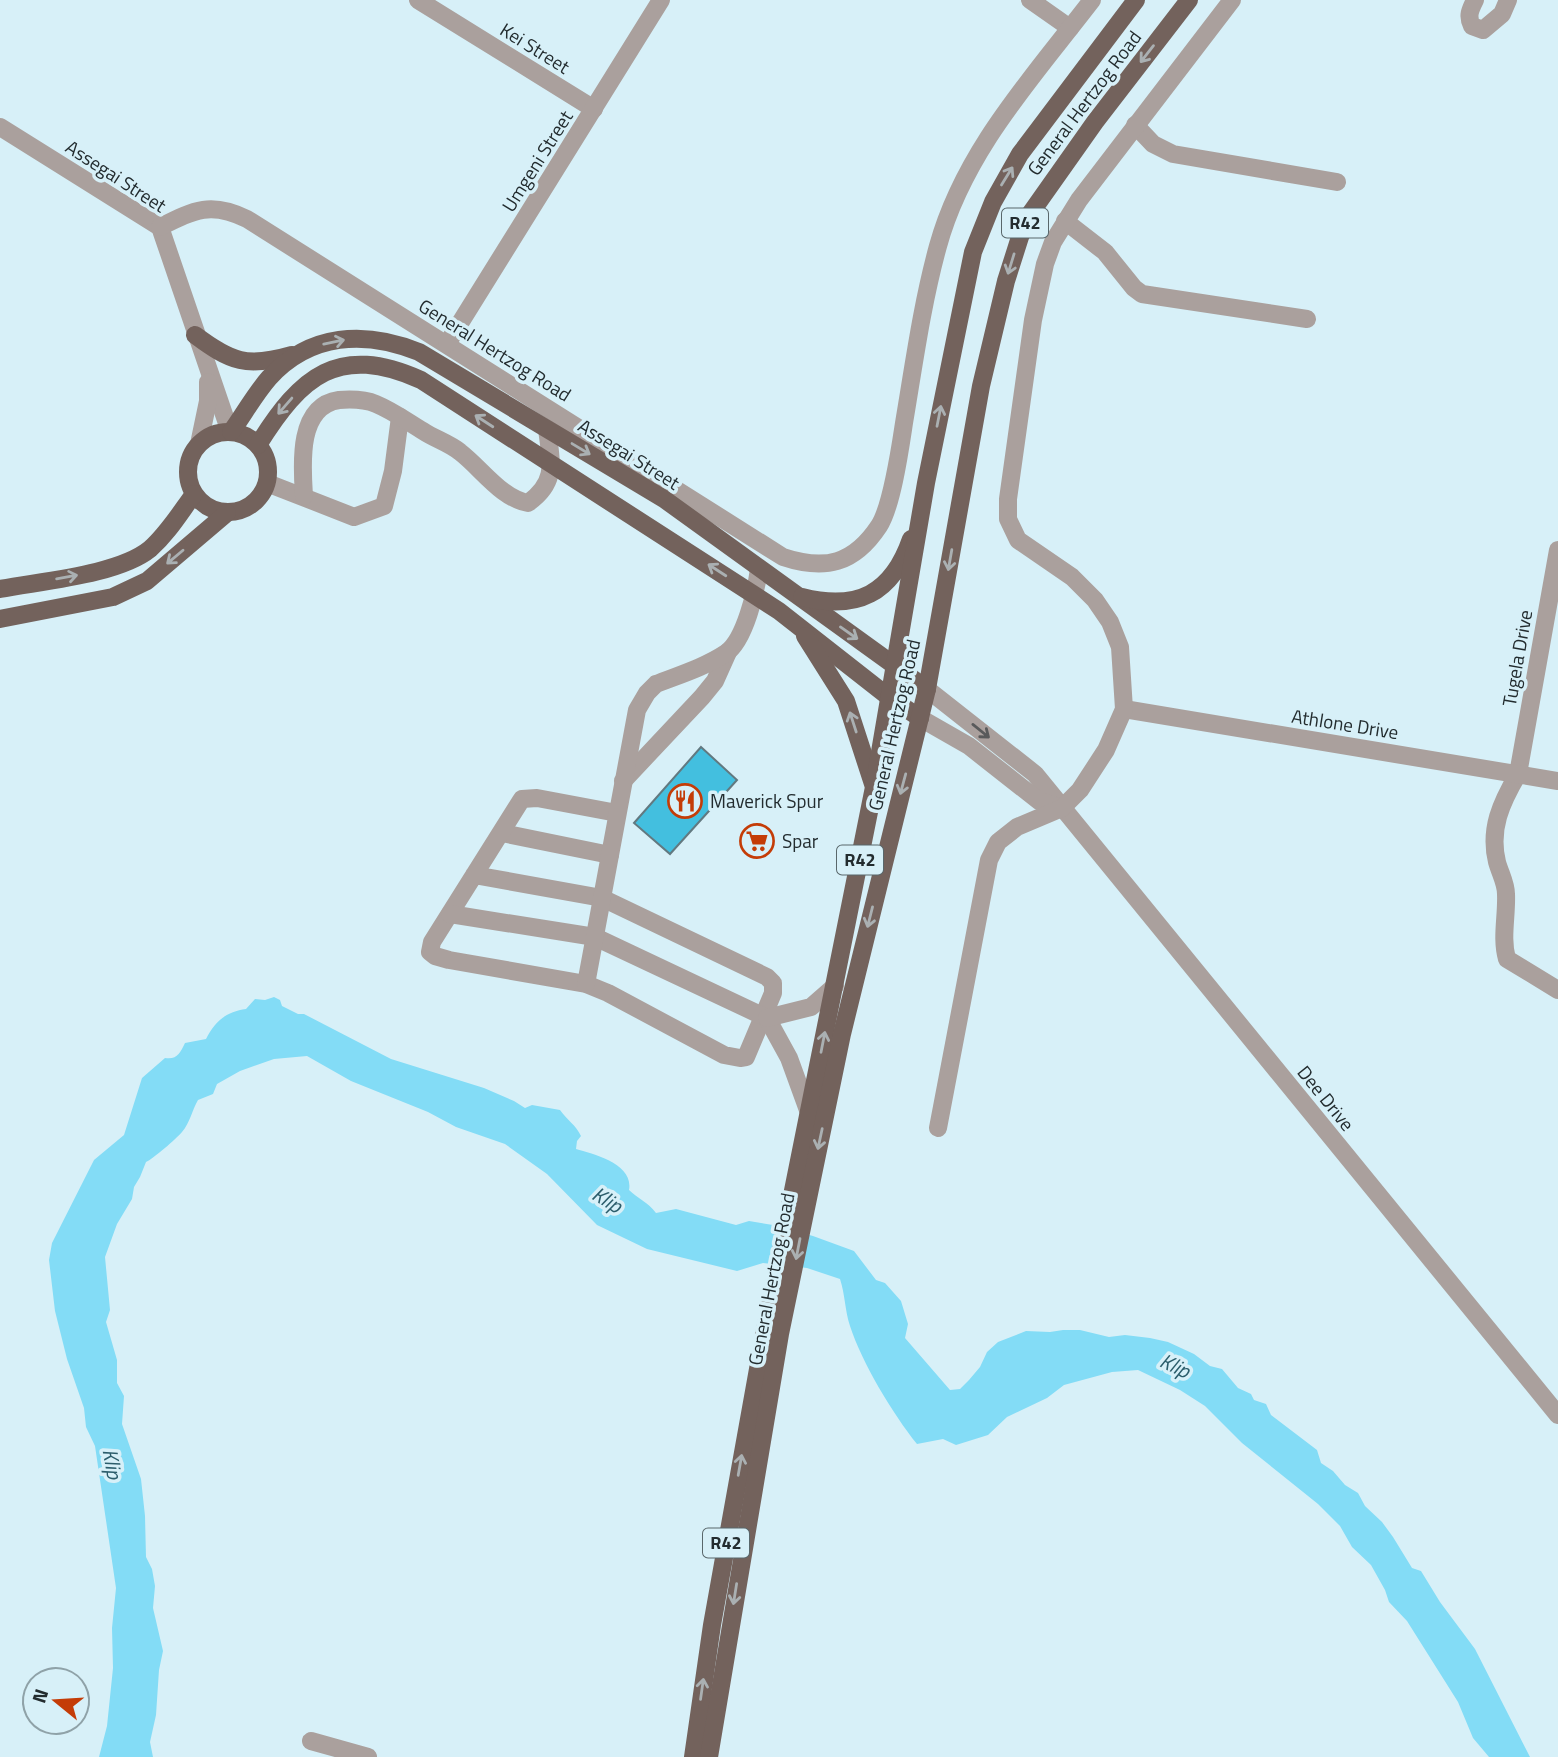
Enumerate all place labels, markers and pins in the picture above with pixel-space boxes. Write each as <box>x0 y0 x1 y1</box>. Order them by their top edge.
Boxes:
restaurant icon: Maverick Spur <box>666 782 704 820</box>
place label: Maverick Spur <box>710 786 824 815</box>
supermarket icon: Spar <box>738 822 776 860</box>
place label: Spar <box>782 826 819 855</box>

